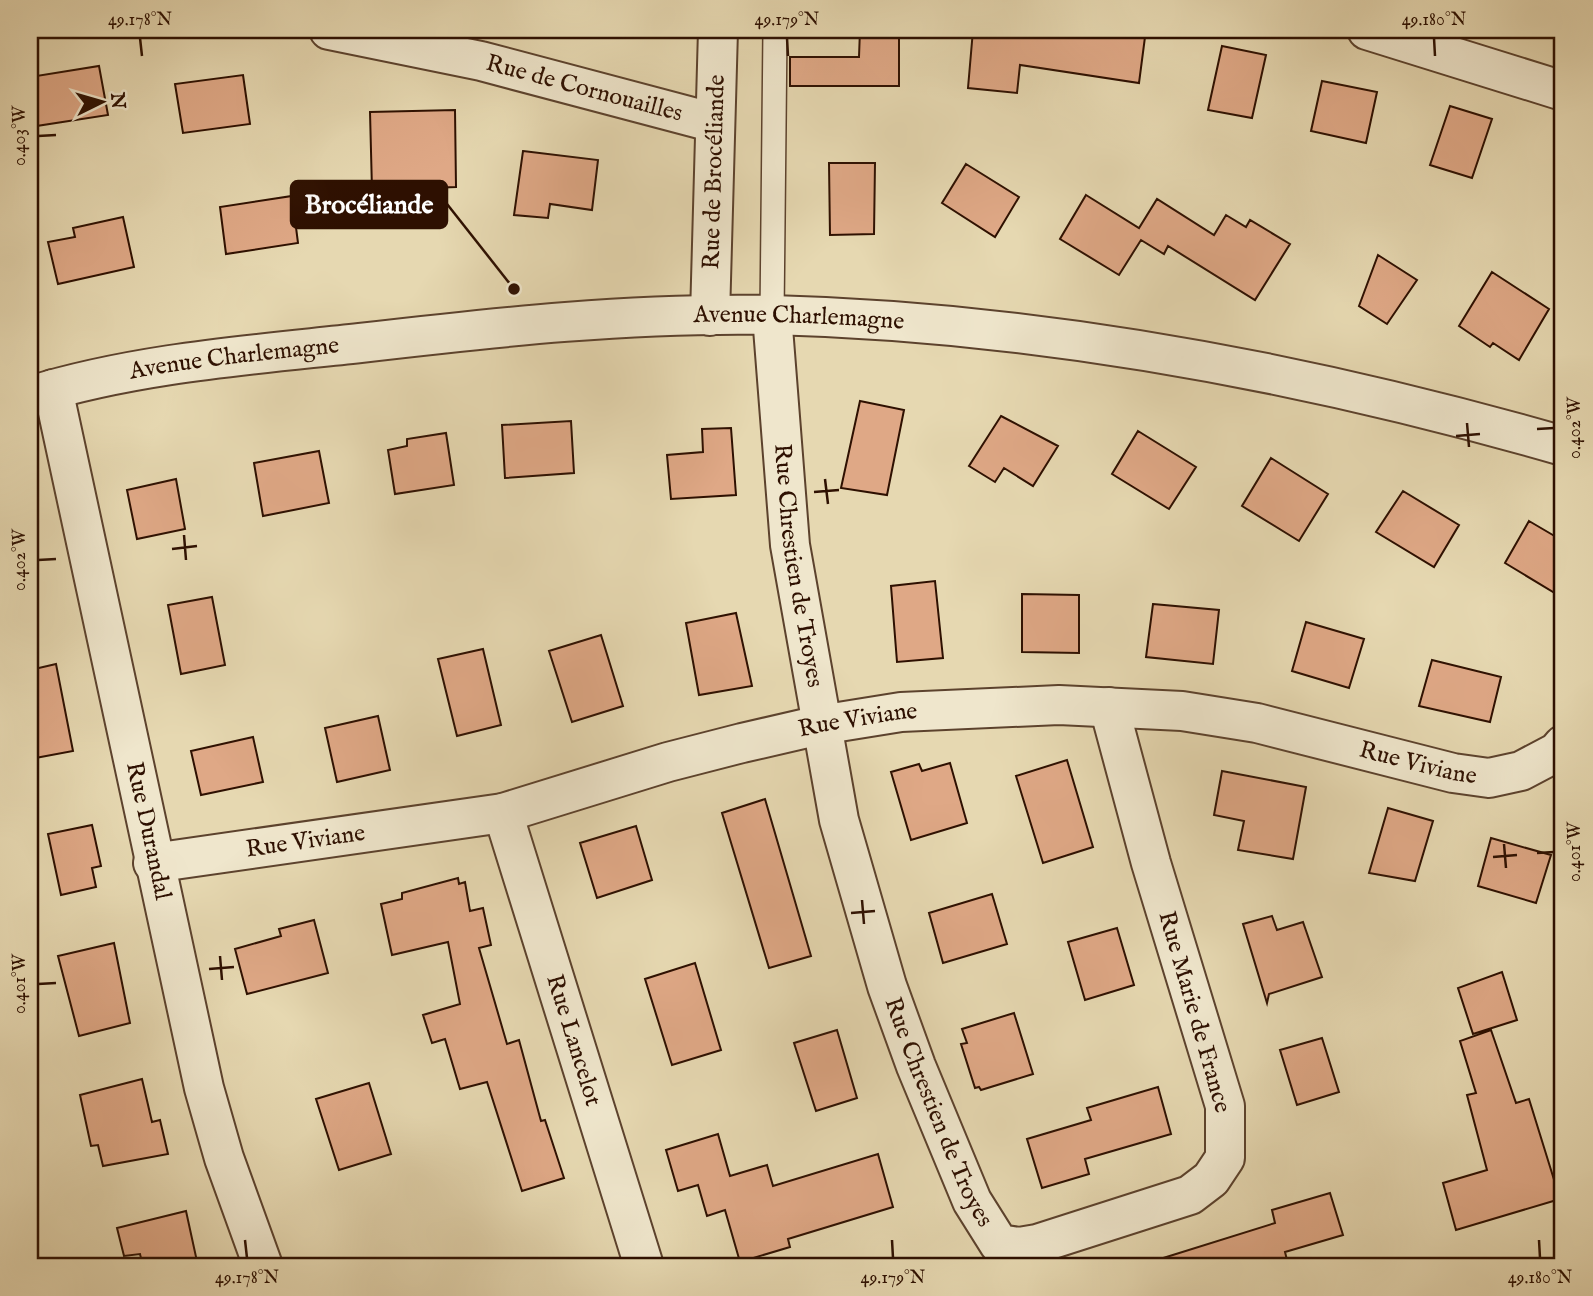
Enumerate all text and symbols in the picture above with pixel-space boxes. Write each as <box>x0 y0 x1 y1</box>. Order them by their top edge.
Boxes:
text: 49.178°N <box>108 9 172 32</box>
text: 49.179°N <box>755 9 820 32</box>
text: 49.180°N <box>1402 9 1467 32</box>
street label: Rue de Cornouailles <box>483 48 686 129</box>
north arrow <box>66 66 136 136</box>
street label: Rue de Brocéliande <box>696 74 732 270</box>
text: N <box>104 90 130 110</box>
text: 0.403°W <box>9 105 32 166</box>
callout: Brocéliande <box>291 181 447 228</box>
text: Brocéliande <box>305 189 433 222</box>
street label: Avenue Charlemagne <box>692 299 905 337</box>
street label: Avenue Charlemagne <box>126 330 341 387</box>
text: 0.402°W <box>1564 396 1587 459</box>
street label: Rue Chrestien de Troyes <box>767 442 831 690</box>
text: 0.402°W <box>9 528 32 591</box>
street label: Rue Viviane <box>795 696 918 745</box>
street label: Rue Viviane <box>1356 734 1479 792</box>
street label: Rue Durandal <box>118 759 178 903</box>
street label: Rue Viviane <box>244 817 367 865</box>
text: 0.401°W <box>1564 821 1587 882</box>
street label: Rue Marie de France <box>1150 908 1238 1116</box>
text: 0.401°W <box>9 953 32 1014</box>
street label: Rue Lancelot <box>539 971 609 1110</box>
street label: Rue Chrestien de Troyes <box>877 993 1000 1233</box>
text: 49.178°N <box>215 1267 279 1290</box>
text: 49.179°N <box>861 1267 926 1290</box>
text: 49.180°N <box>1508 1267 1573 1290</box>

